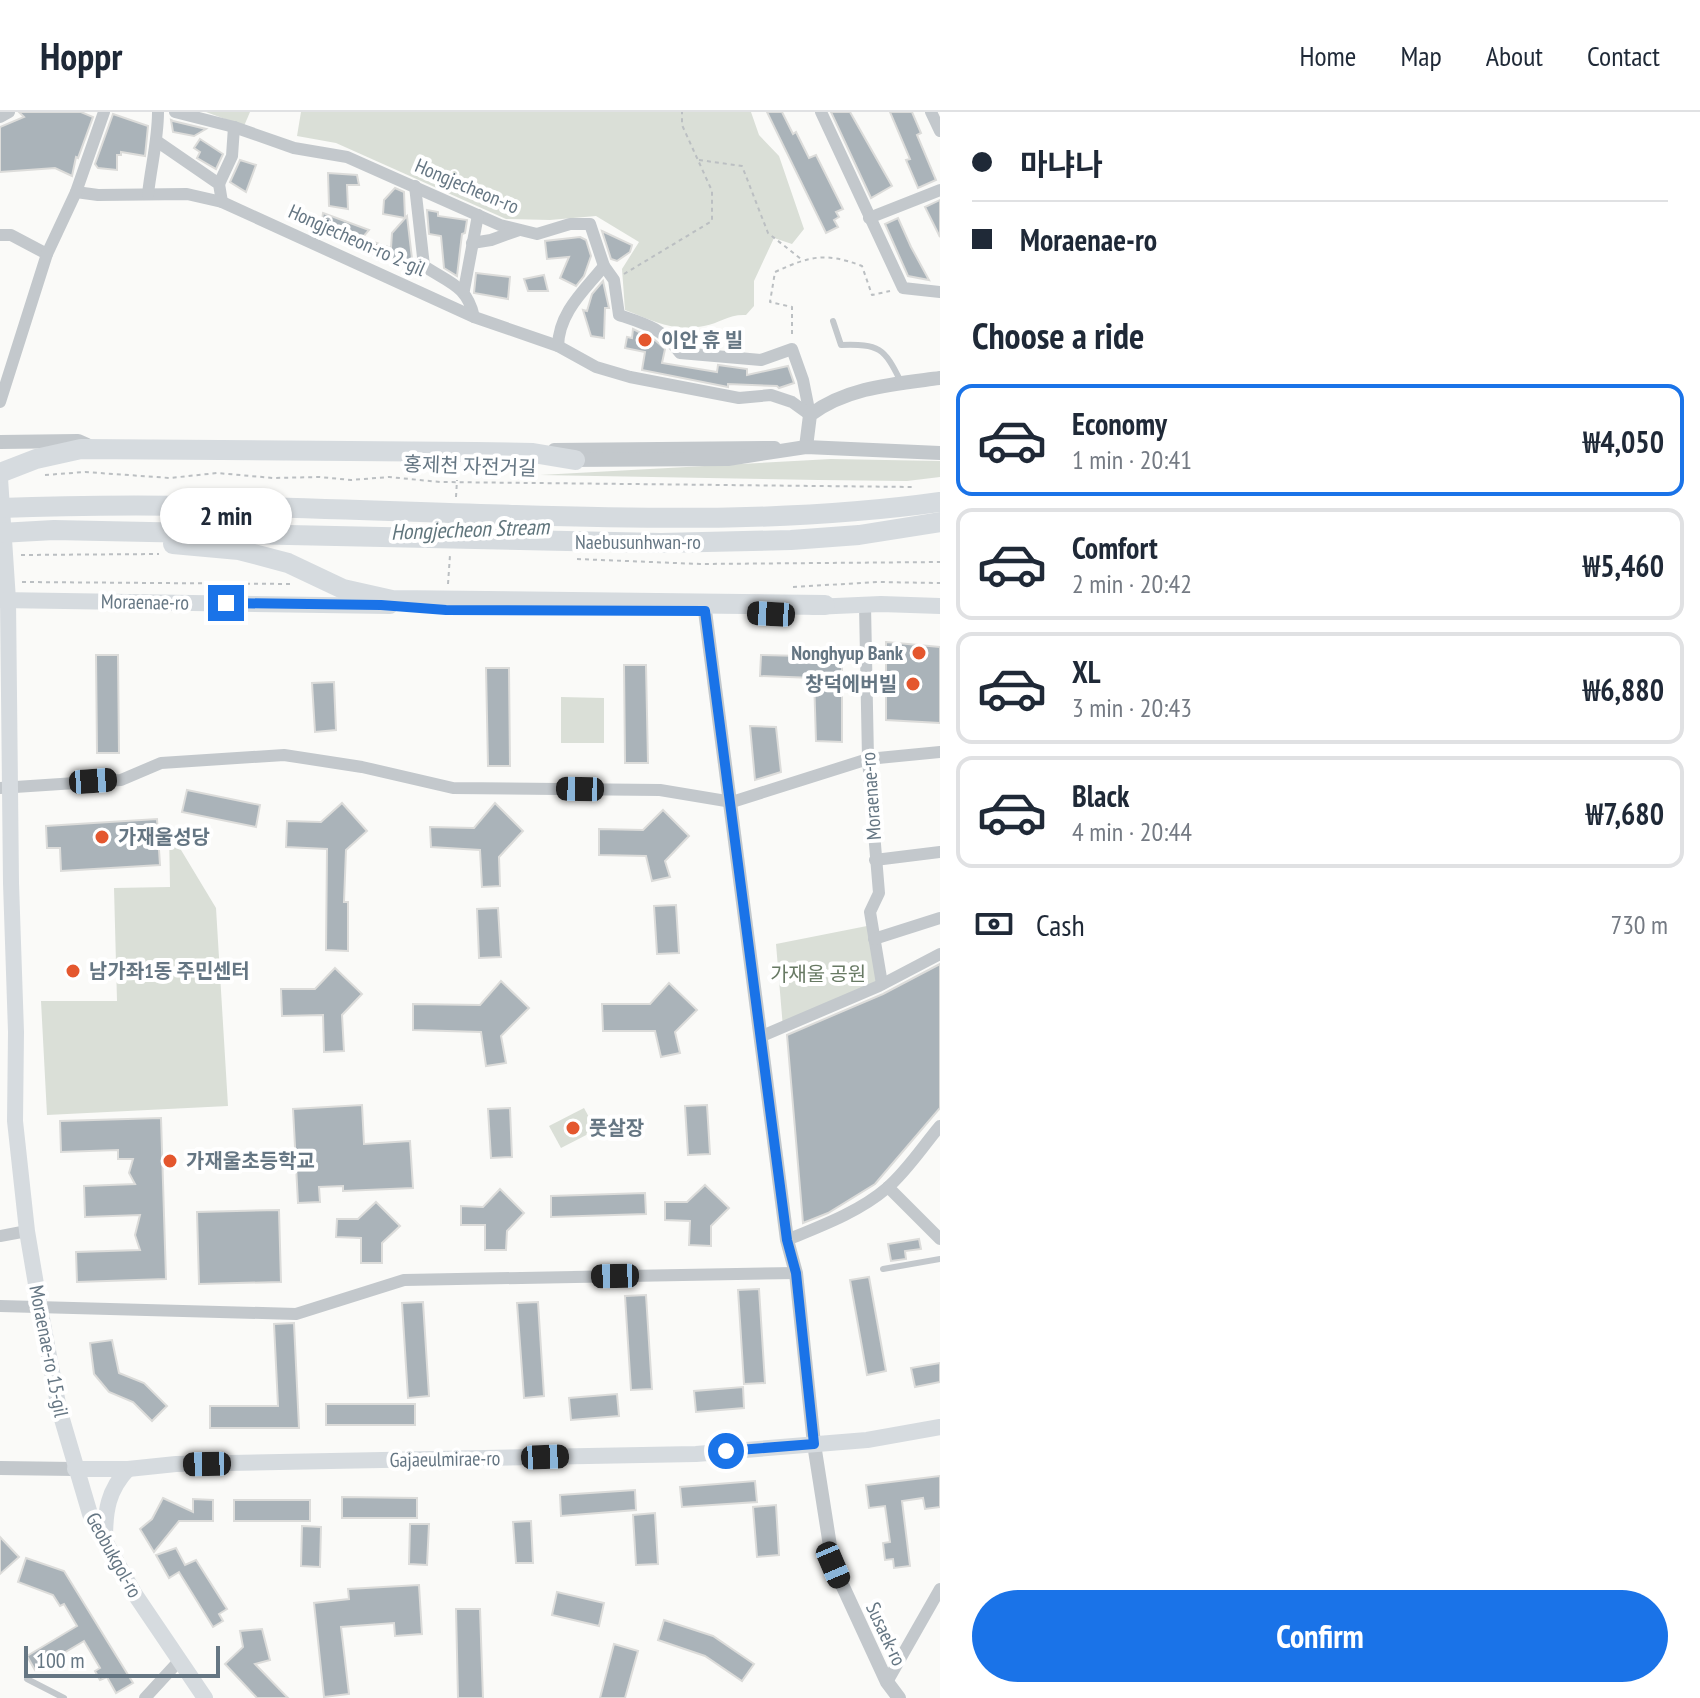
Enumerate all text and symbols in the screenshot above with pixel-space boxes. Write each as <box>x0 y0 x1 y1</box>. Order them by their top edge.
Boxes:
text: Hoppr <box>40 31 122 80</box>
text: Home <box>1300 37 1356 74</box>
text: Map <box>1400 37 1442 74</box>
text: About <box>1486 37 1543 74</box>
text: Contact <box>1587 37 1660 74</box>
text: 마냐나 <box>1020 144 1103 183</box>
street label: Hongjecheon-ro <box>411 152 523 220</box>
street label: Hongjecheon-ro 2-gil <box>284 198 430 282</box>
text: Moraenae-ro <box>1020 220 1157 259</box>
text: Choose a ride <box>972 312 1144 359</box>
place label: 이안 휴 빌 <box>661 327 743 353</box>
marker: 이안 휴 빌 <box>636 331 654 349</box>
icon: car <box>976 404 1048 476</box>
text: Economy <box>1072 404 1167 443</box>
text: ₩4,050 <box>1583 422 1664 461</box>
text: 1 min · 20:41 <box>1072 443 1192 476</box>
street label: 홍제천 자전거길 <box>403 451 537 481</box>
callout: 2 min <box>160 487 292 543</box>
text: 2 min <box>200 499 252 532</box>
water label: Hongjecheon Stream <box>391 512 551 546</box>
icon: car <box>976 528 1048 600</box>
text: Comfort <box>1072 528 1158 567</box>
street label: Naebusunhwan-ro <box>575 529 701 555</box>
text: ₩5,460 <box>1583 546 1664 585</box>
text: 2 min · 20:42 <box>1072 567 1192 600</box>
route end <box>208 585 244 621</box>
street label: Moraenae-ro <box>101 588 189 616</box>
car <box>746 601 796 627</box>
place label: Nonghyup Bank <box>791 640 904 666</box>
marker: Nonghyup Bank <box>910 644 928 662</box>
icon: car <box>976 652 1048 724</box>
text: XL <box>1072 652 1101 691</box>
text: ₩6,880 <box>1583 670 1664 709</box>
place label: 창덕에버빌 <box>805 671 897 697</box>
marker: 창덕에버빌 <box>904 675 922 693</box>
text: 3 min · 20:43 <box>1072 691 1192 724</box>
street label: Moraenae-ro <box>855 751 887 841</box>
car <box>68 767 118 795</box>
icon: car <box>976 776 1048 848</box>
text: Black <box>1072 776 1129 815</box>
car <box>556 777 604 801</box>
text: ₩7,680 <box>1586 794 1664 833</box>
text: 4 min · 20:44 <box>1072 815 1192 848</box>
place label: 가재울성당 <box>118 824 210 850</box>
marker: 가재울성당 <box>93 828 111 846</box>
icon: cash <box>972 902 1016 946</box>
text: Cash <box>1036 905 1085 944</box>
text: 730 m <box>1610 908 1668 941</box>
place label: 남가좌1동 주민센터 <box>89 958 250 984</box>
park label: 가재울 공원 <box>770 961 866 987</box>
marker: 남가좌1동 주민센터 <box>64 962 82 980</box>
place label: 풋살장 <box>589 1115 644 1141</box>
marker: 풋살장 <box>564 1119 582 1137</box>
place label: 가재울초등학교 <box>186 1148 315 1174</box>
marker: 가재울초등학교 <box>161 1152 179 1170</box>
car <box>591 1264 639 1288</box>
street label: Moraenae-ro 15-gil <box>23 1283 75 1419</box>
route start <box>708 1433 744 1469</box>
car <box>521 1444 569 1470</box>
street label: Gajaeulmirae-ro <box>389 1445 501 1473</box>
car <box>183 1452 231 1476</box>
street label: Geobukgol-ro <box>80 1508 148 1602</box>
car <box>813 1538 853 1592</box>
button: Confirm <box>972 1590 1668 1682</box>
street label: Susaek-ro <box>860 1598 912 1670</box>
scale bar <box>24 1642 220 1678</box>
text: 100 m <box>36 1646 85 1674</box>

